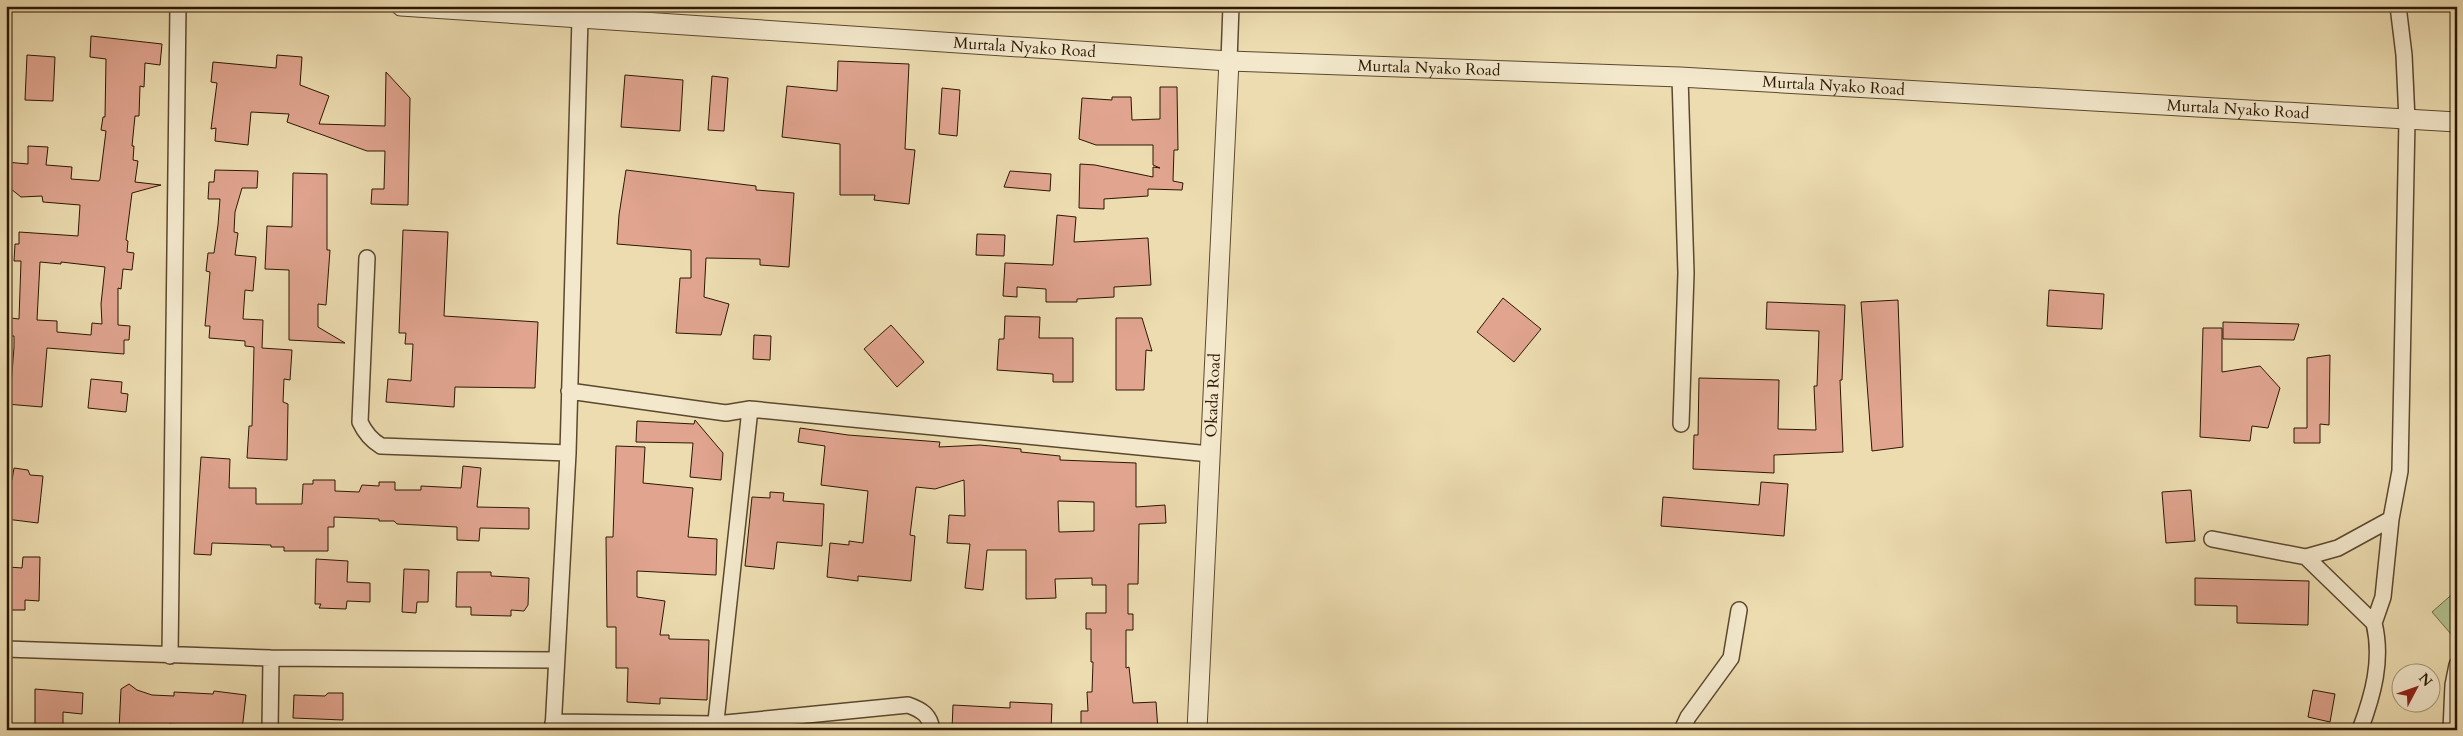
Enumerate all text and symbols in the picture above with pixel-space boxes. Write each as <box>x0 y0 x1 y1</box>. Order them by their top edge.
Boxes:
street label: Murtala Nyako Road <box>953 32 1097 63</box>
street label: Murtala Nyako Road <box>1357 55 1501 82</box>
street label: Murtala Nyako Road <box>1762 71 1906 101</box>
street label: Murtala Nyako Road <box>2166 94 2310 124</box>
street label: Okada Road <box>1200 352 1226 438</box>
north arrow <box>2390 664 2440 714</box>
text: N <box>2414 669 2437 691</box>

